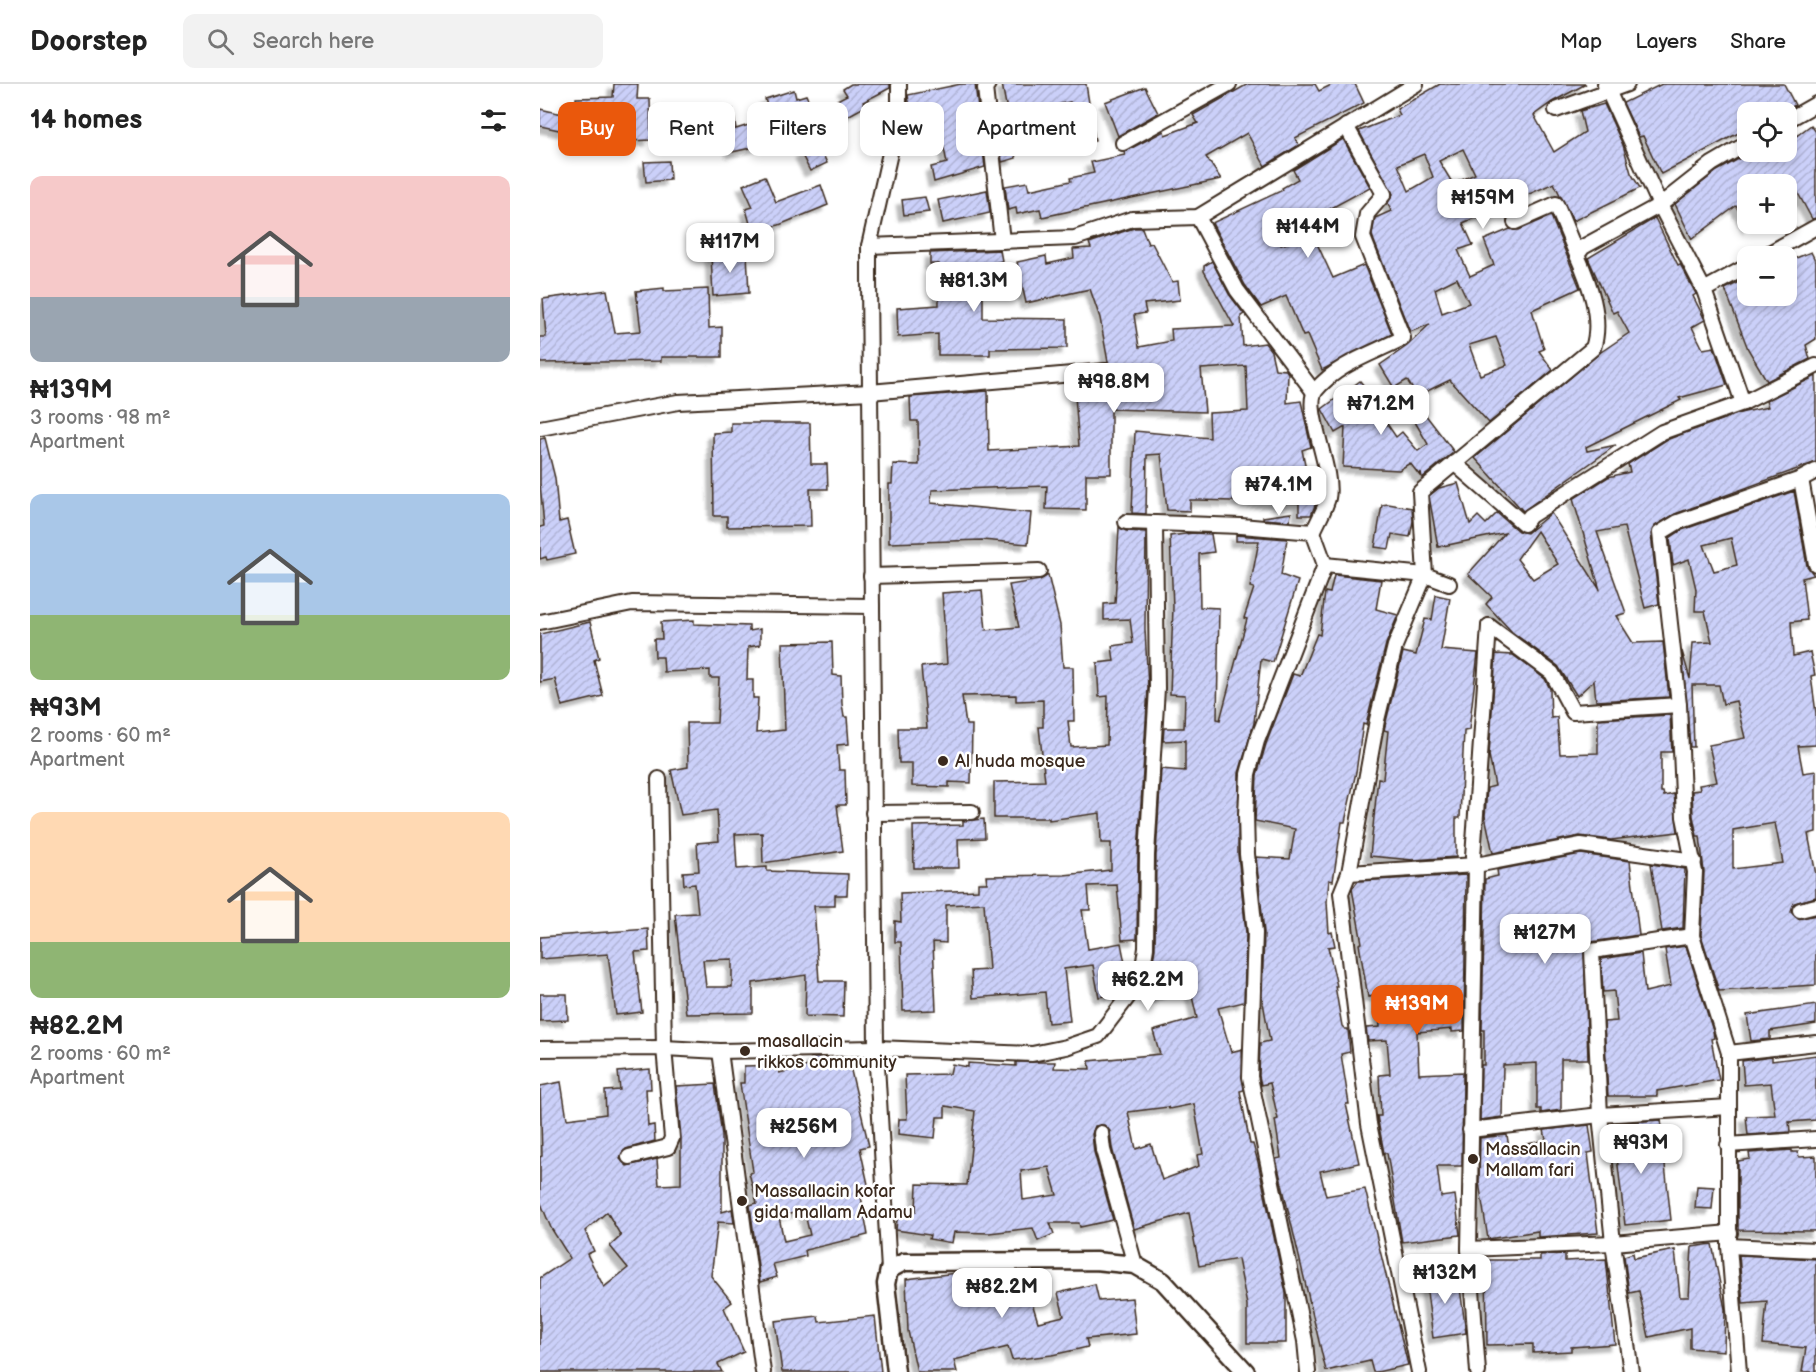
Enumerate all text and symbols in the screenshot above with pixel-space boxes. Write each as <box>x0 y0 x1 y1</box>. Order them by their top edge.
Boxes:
search box <box>183 14 603 68</box>
text: Doorstep <box>30 25 147 58</box>
icon: search <box>204 25 237 58</box>
text: Search here <box>252 28 374 55</box>
text: Map <box>1560 29 1602 54</box>
text: Layers <box>1635 29 1697 54</box>
text: Share <box>1730 29 1786 54</box>
chip: Buy <box>558 102 636 156</box>
chip: Rent <box>648 102 735 156</box>
chip: Filters <box>747 102 848 156</box>
chip: New <box>860 102 944 156</box>
chip: Apartment <box>956 102 1097 156</box>
map controls <box>1737 102 1797 306</box>
button: locate <box>1737 102 1797 162</box>
icon: filters <box>477 104 510 137</box>
text: 14 homes <box>30 105 142 136</box>
button: + <box>1737 174 1797 234</box>
pin: ₦159M <box>1441 179 1525 230</box>
text: ₦159M <box>1451 186 1515 210</box>
pin: ₦144M <box>1266 208 1350 259</box>
icon: home <box>216 215 324 323</box>
text: ₦144M <box>1276 215 1340 239</box>
pin: ₦117M <box>688 223 772 274</box>
text: ₦117M <box>700 230 760 254</box>
button: − <box>1737 246 1797 306</box>
pin: ₦81.3M <box>925 262 1023 313</box>
text: ₦81.3M <box>940 269 1008 293</box>
pin: ₦98.8M <box>1065 363 1163 414</box>
text: ₦98.8M <box>1078 370 1150 394</box>
text: ₦139M <box>30 375 113 406</box>
pin: ₦71.2M <box>1332 385 1430 436</box>
text: ₦71.2M <box>1347 392 1415 416</box>
text: 3 rooms · 98 m² <box>30 406 171 430</box>
text: Apartment <box>30 430 125 454</box>
pin: ₦74.1M <box>1230 466 1328 517</box>
text: ₦74.1M <box>1245 473 1313 497</box>
icon: home <box>216 533 324 641</box>
text: ₦93M <box>30 693 102 724</box>
text: 2 rooms · 60 m² <box>30 724 171 748</box>
text: Apartment <box>30 748 125 772</box>
place label: Al huda mosque <box>955 751 1086 772</box>
marker: Al huda mosque <box>936 754 950 768</box>
icon: home <box>216 851 324 959</box>
pin: ₦127M <box>1503 914 1587 965</box>
text: ₦127M <box>1514 921 1576 945</box>
pin: ₦62.2M <box>1099 961 1197 1012</box>
text: ₦62.2M <box>1112 968 1184 992</box>
pin: ₦139M <box>1375 985 1459 1036</box>
text: ₦139M <box>1385 992 1449 1016</box>
text: ₦82.2M <box>30 1011 124 1042</box>
place label: masallacin rikkos community <box>757 1031 897 1073</box>
text: 2 rooms · 60 m² <box>30 1042 171 1066</box>
marker: masallacin rikkos community <box>738 1044 752 1058</box>
text: Apartment <box>30 1066 125 1090</box>
pin: ₦256M <box>762 1108 846 1159</box>
text: ₦256M <box>770 1115 838 1139</box>
pin: ₦93M <box>1605 1124 1677 1175</box>
text: ₦93M <box>1613 1131 1669 1155</box>
place label: Massallacin Mallam fari <box>1485 1139 1581 1181</box>
marker: Massallacin Mallam fari <box>1466 1152 1480 1166</box>
place label: Massallacin kofar gida mallam Adamu <box>754 1181 913 1223</box>
marker: Massallacin kofar gida mallam Adamu <box>735 1194 749 1208</box>
pin: ₦132M <box>1403 1254 1487 1305</box>
text: ₦132M <box>1413 1261 1477 1285</box>
pin: ₦82.2M <box>953 1268 1051 1319</box>
text: ₦82.2M <box>966 1275 1038 1299</box>

